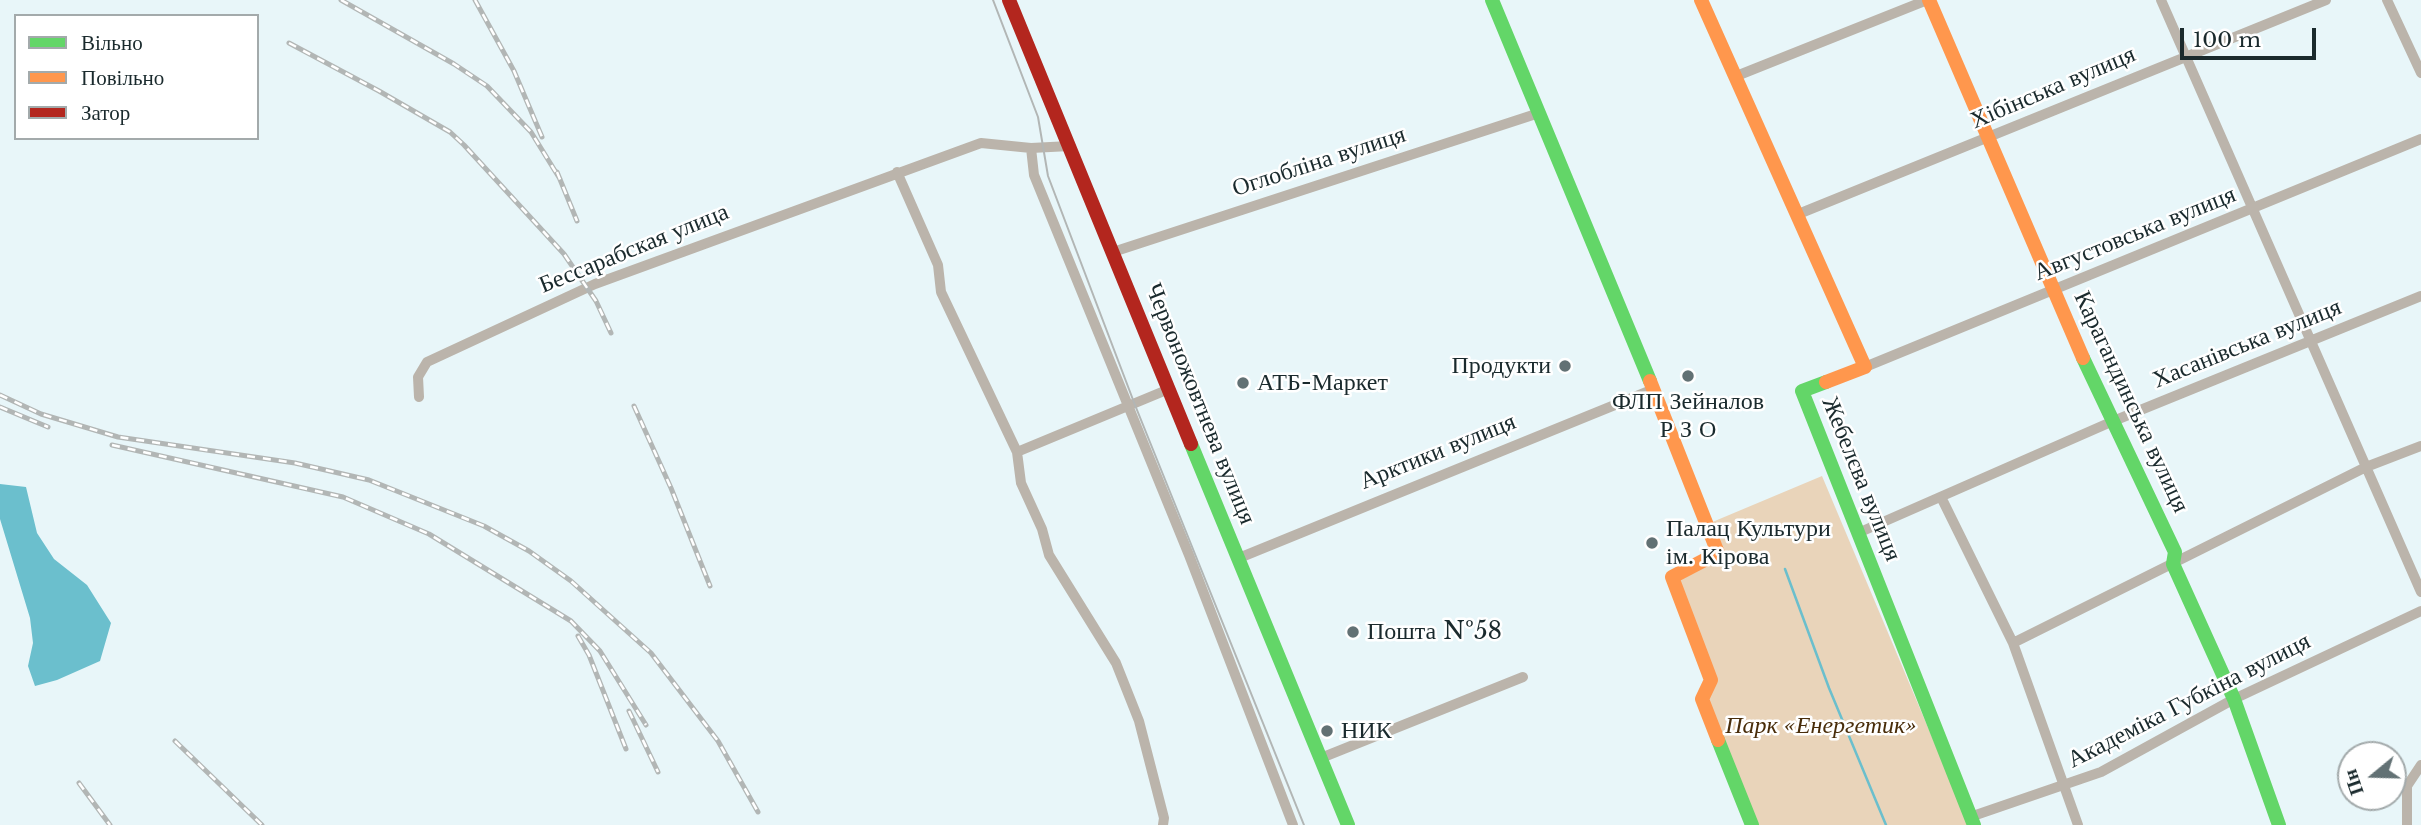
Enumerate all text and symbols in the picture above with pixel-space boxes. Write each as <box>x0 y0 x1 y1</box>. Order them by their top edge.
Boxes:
legend <box>14 14 259 140</box>
scale bar <box>2183 14 2320 58</box>
text: 100 m <box>2193 27 2261 53</box>
text: Вільно <box>81 30 143 56</box>
street label: Хібінська вулиця <box>1966 40 2140 136</box>
text: Повільно <box>81 65 164 91</box>
text: Затор <box>81 100 130 126</box>
street label: Оглобліна вулиця <box>1229 120 1409 204</box>
street label: Августовська вулиця <box>2030 180 2240 288</box>
street label: Бессарабская улица <box>535 198 733 300</box>
street label: Червоножовтнева вулиця <box>1138 279 1262 529</box>
street label: Карагандинська вулиця <box>2067 287 2195 517</box>
street label: Хасанівська вулиця <box>2148 293 2346 395</box>
place label: Продукти <box>1451 352 1551 380</box>
marker: Продукти <box>1557 358 1573 374</box>
marker: ФЛП Зейналов Р З О <box>1680 368 1696 384</box>
place label: АТБ-Маркет <box>1257 369 1388 397</box>
marker: АТБ-Маркет <box>1235 375 1251 391</box>
place label: ФЛП Зейналов Р З О <box>1612 388 1764 444</box>
street label: Жебелєва вулиця <box>1815 393 1907 565</box>
street label: Арктики вулиця <box>1356 408 1520 496</box>
place label: Палац Культури ім. Кірова <box>1666 515 1831 571</box>
marker: Палац Культури ім. Кірова <box>1644 535 1660 551</box>
place label: Пошта №58 <box>1367 618 1502 646</box>
marker: Пошта №58 <box>1345 624 1361 640</box>
street label: Академіка Губкіна вулиця <box>2063 627 2315 775</box>
park label: Парк «Енергетик» <box>1725 712 1917 740</box>
place label: НИК <box>1341 717 1392 745</box>
marker: НИК <box>1319 723 1335 739</box>
north arrow <box>2337 741 2407 811</box>
text: Пн <box>2339 766 2369 798</box>

